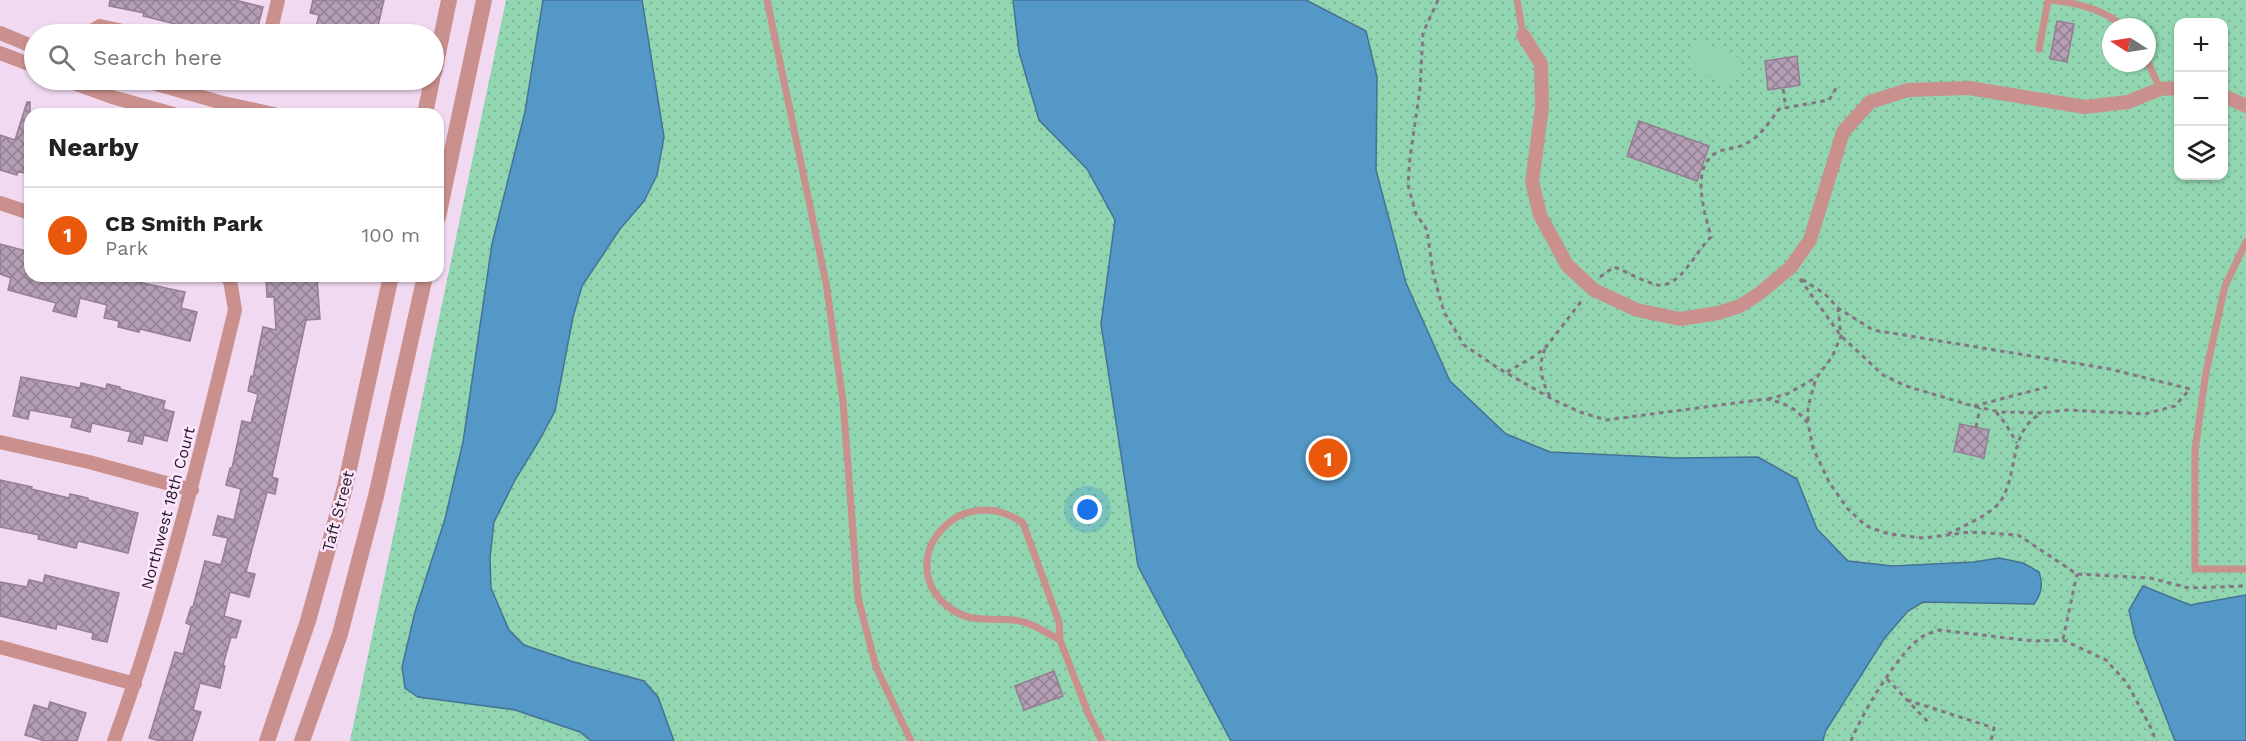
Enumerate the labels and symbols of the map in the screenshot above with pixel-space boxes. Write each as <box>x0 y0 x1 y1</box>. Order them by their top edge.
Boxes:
north arrow <box>2102 18 2156 72</box>
street label: Northwest 18th Court <box>137 424 199 591</box>
pin: 1 <box>1308 436 1348 480</box>
street label: Taft Street <box>318 468 358 553</box>
your location <box>1073 495 1102 524</box>

